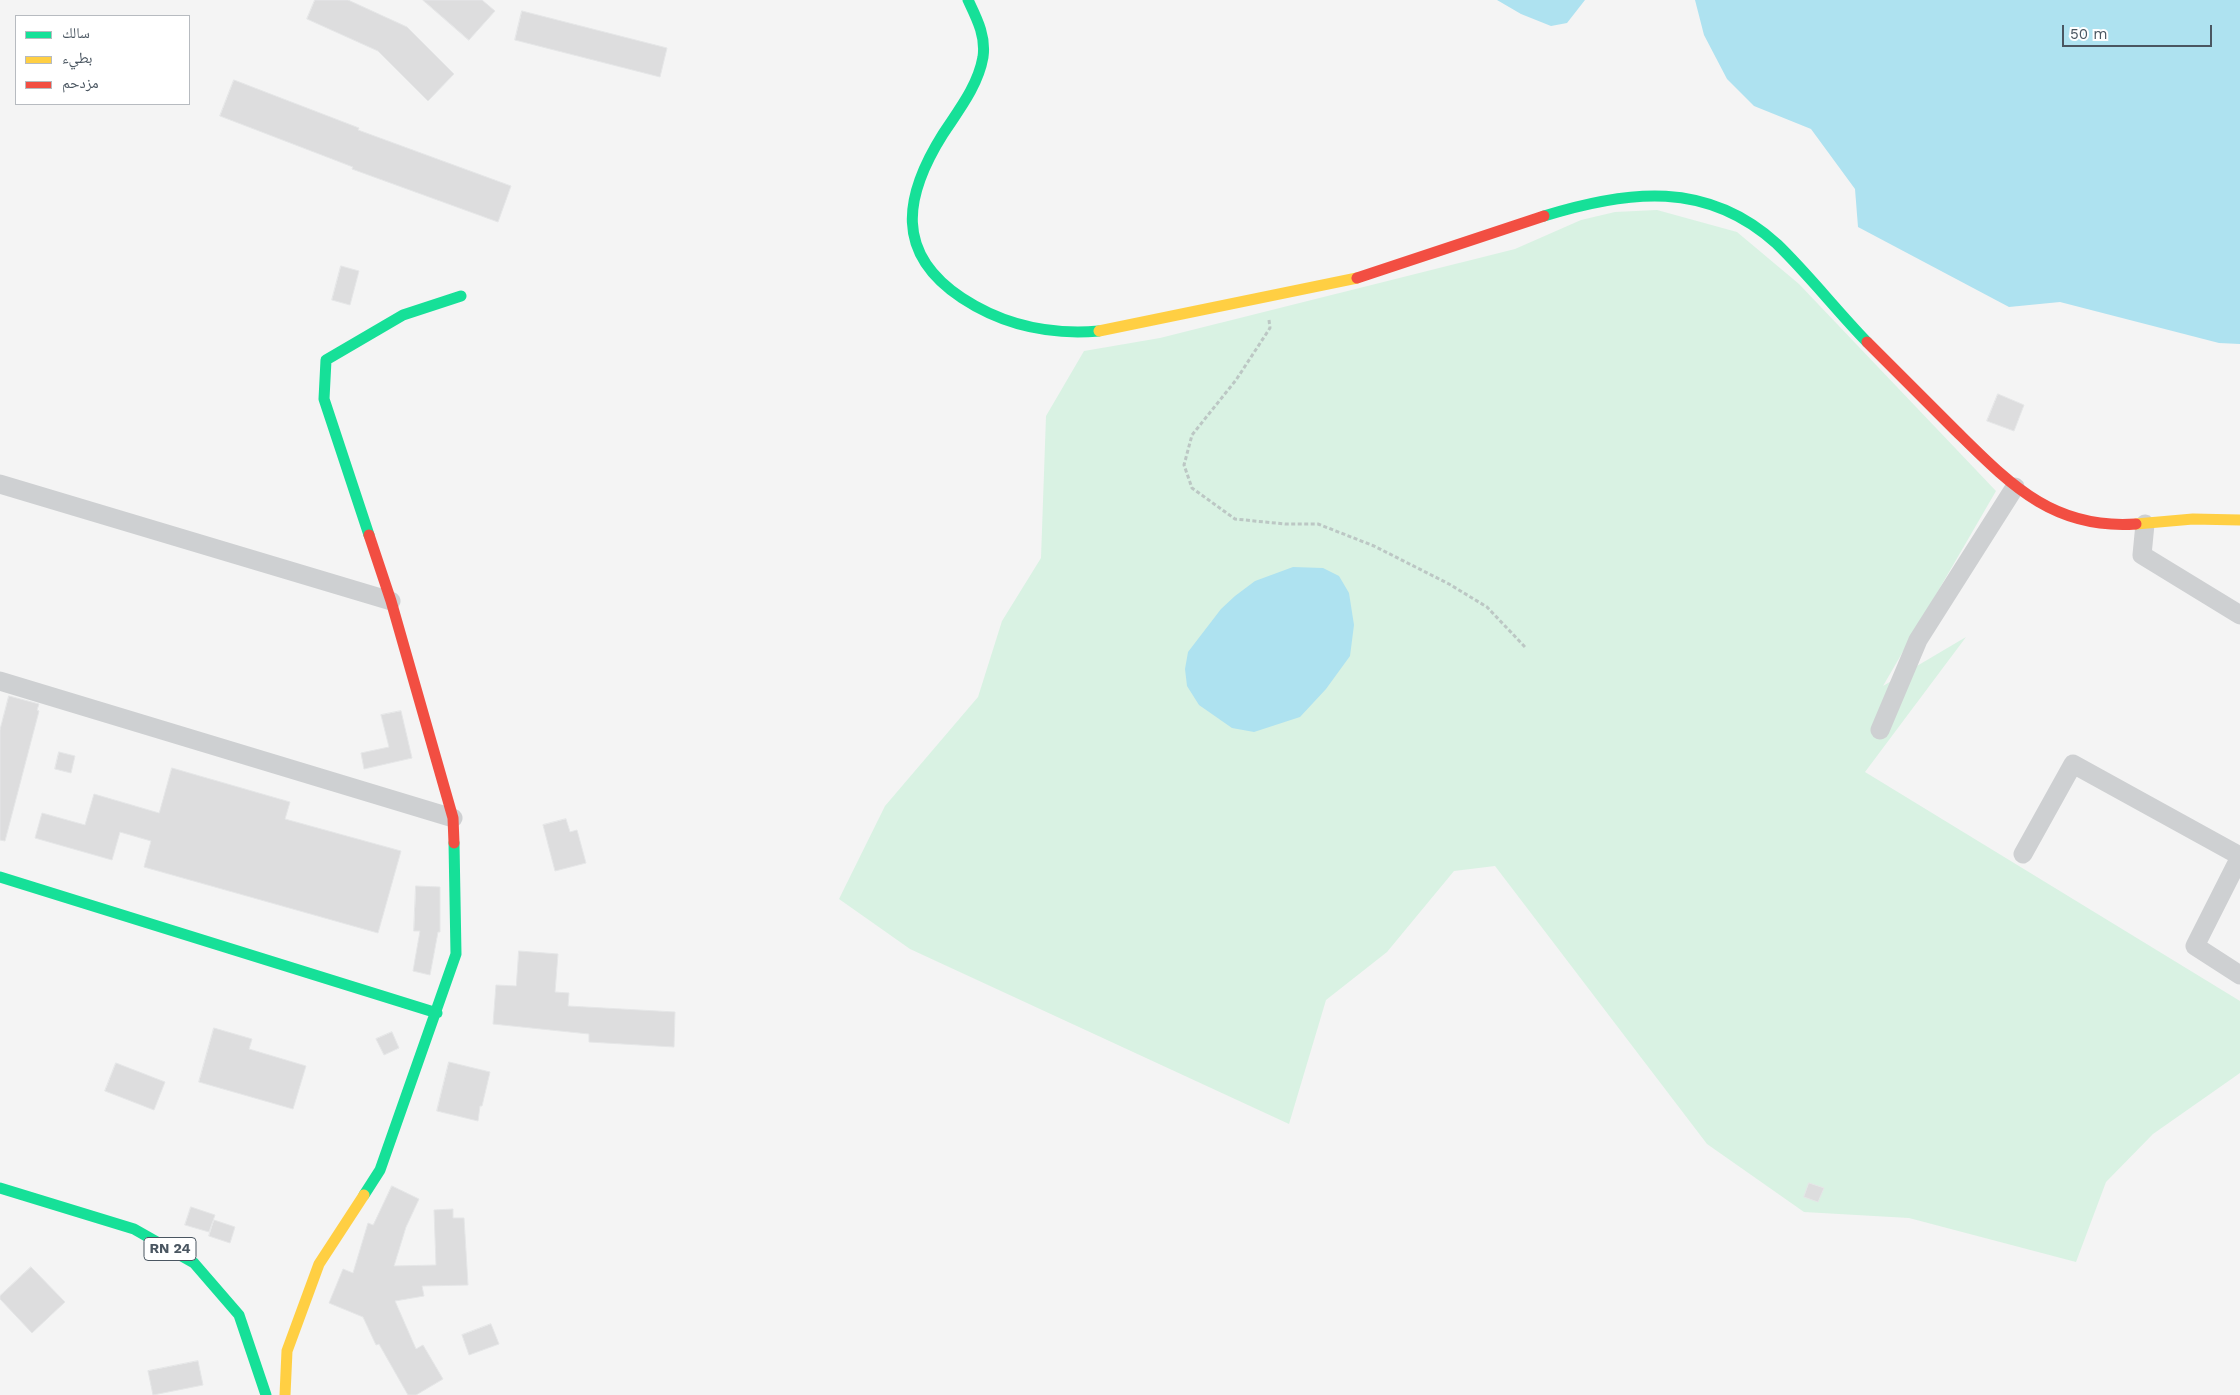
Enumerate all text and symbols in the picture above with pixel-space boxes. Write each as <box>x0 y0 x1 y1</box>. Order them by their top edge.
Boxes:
legend <box>15 15 190 105</box>
scale bar <box>2065 15 2215 47</box>
text: سالك <box>62 24 90 42</box>
text: 50 m <box>2070 25 2107 43</box>
text: بطيء <box>62 49 92 67</box>
text: مزدحم <box>62 74 99 92</box>
road number: RN 24 <box>144 1238 196 1260</box>

